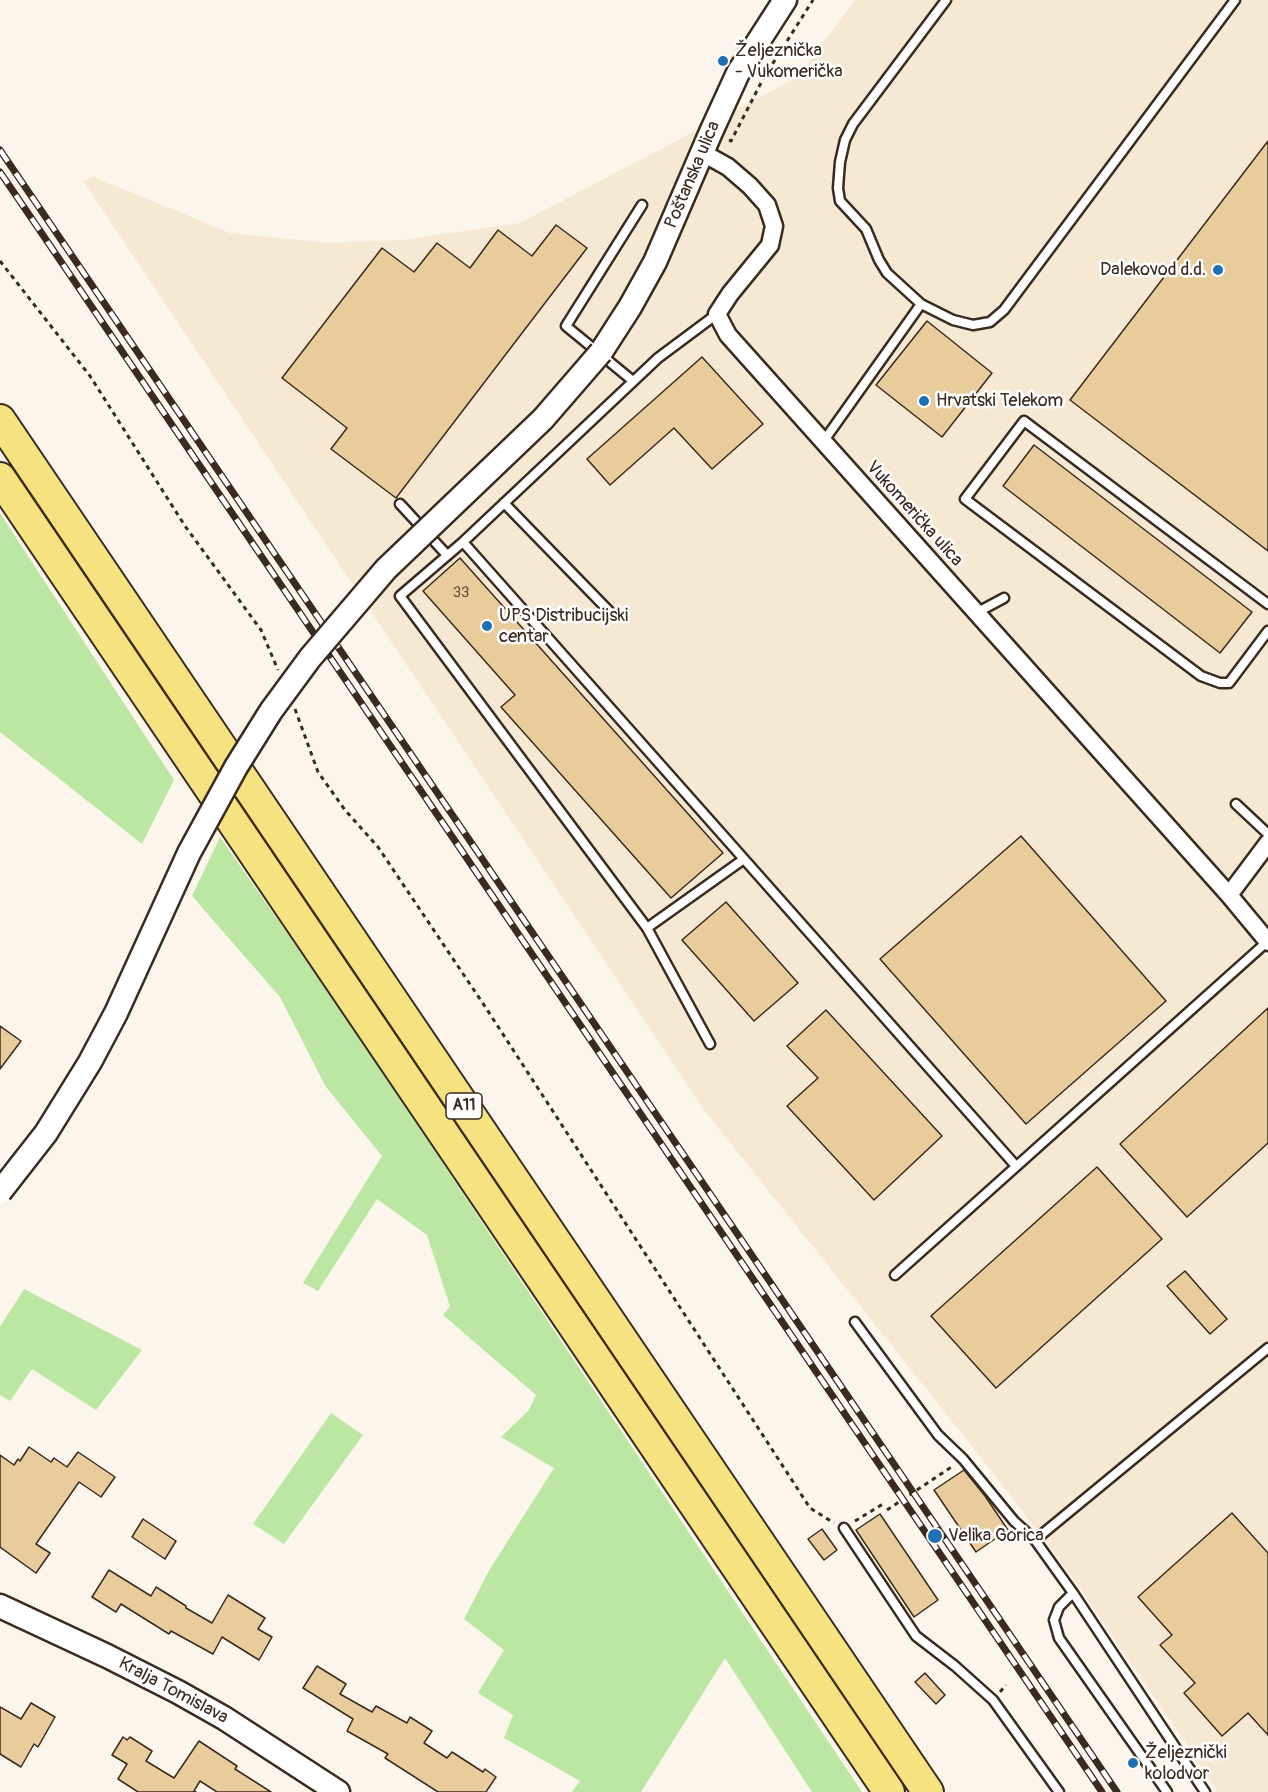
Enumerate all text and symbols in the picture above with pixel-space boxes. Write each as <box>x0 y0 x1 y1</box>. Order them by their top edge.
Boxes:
place label: Željeznička - Vukomerička <box>735 40 843 82</box>
marker: Željeznička - Vukomerička <box>716 54 730 68</box>
street label: Poštanska ulica <box>661 118 725 232</box>
place label: Dalekovod d.d. <box>1100 259 1206 281</box>
marker: Dalekovod d.d. <box>1211 263 1225 277</box>
place label: Hrvatski Telekom <box>936 390 1063 412</box>
marker: Hrvatski Telekom <box>917 394 931 408</box>
street label: Vukomerička ulica <box>861 457 967 571</box>
house number: 33 <box>453 584 469 602</box>
place label: UPS Distribucijski centar <box>499 605 628 648</box>
marker: UPS Distribucijski centar <box>480 619 494 633</box>
road number: A11 <box>446 1093 482 1119</box>
place label: Velika Gorica <box>948 1525 1044 1547</box>
marker: Velika Gorica <box>926 1527 944 1545</box>
street label: Kralja Tomislava <box>115 1653 231 1729</box>
place label: Željeznički kolodvor <box>1145 1742 1227 1784</box>
marker: Željeznički kolodvor <box>1126 1756 1140 1770</box>

